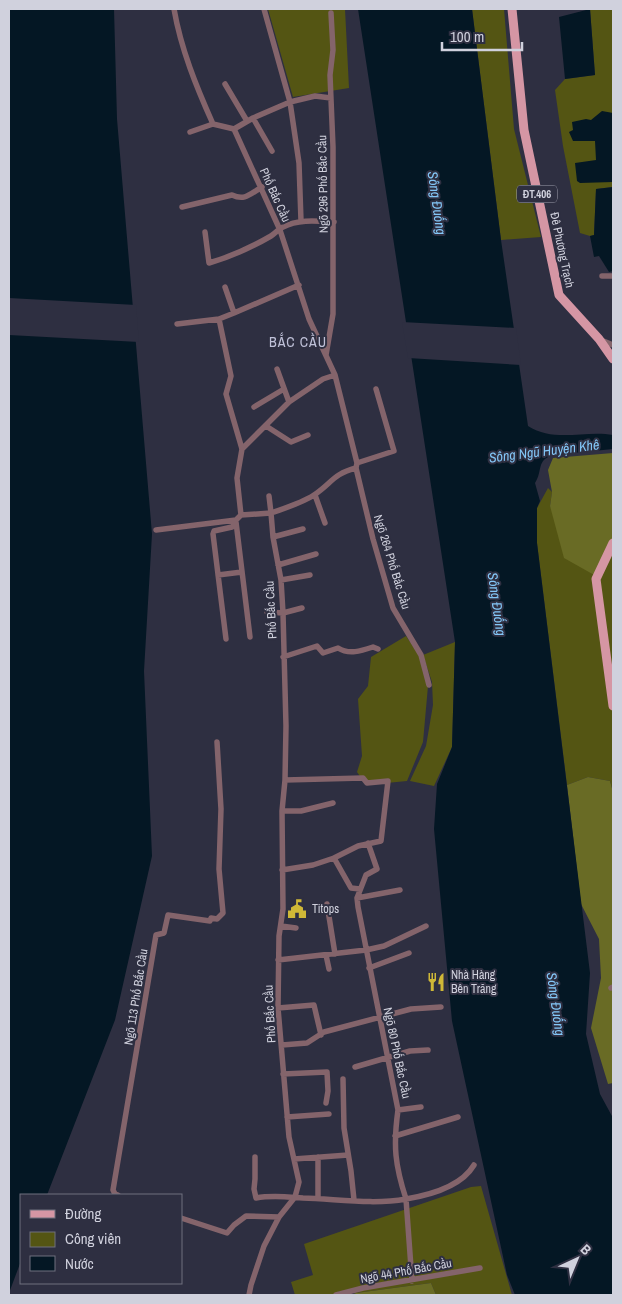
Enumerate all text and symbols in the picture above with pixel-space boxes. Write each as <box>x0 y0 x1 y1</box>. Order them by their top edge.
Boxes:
scale bar <box>442 20 522 52</box>
text: 100 m <box>450 26 484 47</box>
street label: Ngõ 296 Phố Bắc Cầu <box>314 135 332 233</box>
street label: Phố Bắc Cầu <box>256 165 294 225</box>
water label: Sông Đuống <box>424 170 450 236</box>
road number: ĐT.406 <box>517 185 557 202</box>
street label: Đê Phương Trạch <box>546 211 578 289</box>
district label: BẮC CẦU <box>269 332 327 351</box>
water label: Sông Ngũ Huyện Khê <box>488 435 600 467</box>
street label: Ngõ 264 Phố Bắc Cầu <box>370 513 414 611</box>
water label: Sông Đuống <box>484 571 510 637</box>
street label: Phố Bắc Cầu <box>261 581 281 639</box>
public building icon: Titops <box>286 898 308 920</box>
place label: Titops <box>312 901 339 917</box>
street label: Ngõ 113 Phố Bắc Cầu <box>120 948 152 1046</box>
place label: Nhà Hàng Bên Trăng <box>451 967 497 997</box>
restaurant icon: Nhà Hàng Bên Trăng <box>425 971 447 993</box>
water label: Sông Đuống <box>543 971 569 1037</box>
street label: Phố Bắc Cầu <box>260 985 280 1043</box>
street label: Ngõ 80 Phố Bắc Cầu <box>380 1006 414 1100</box>
legend <box>20 1194 182 1284</box>
text: Đường <box>65 1203 101 1224</box>
text: Công viên <box>65 1228 121 1249</box>
north arrow <box>552 1234 602 1284</box>
text: B <box>577 1240 595 1259</box>
text: Nước <box>65 1253 94 1274</box>
street label: Ngõ 44 Phố Bắc Cầu <box>359 1255 453 1287</box>

